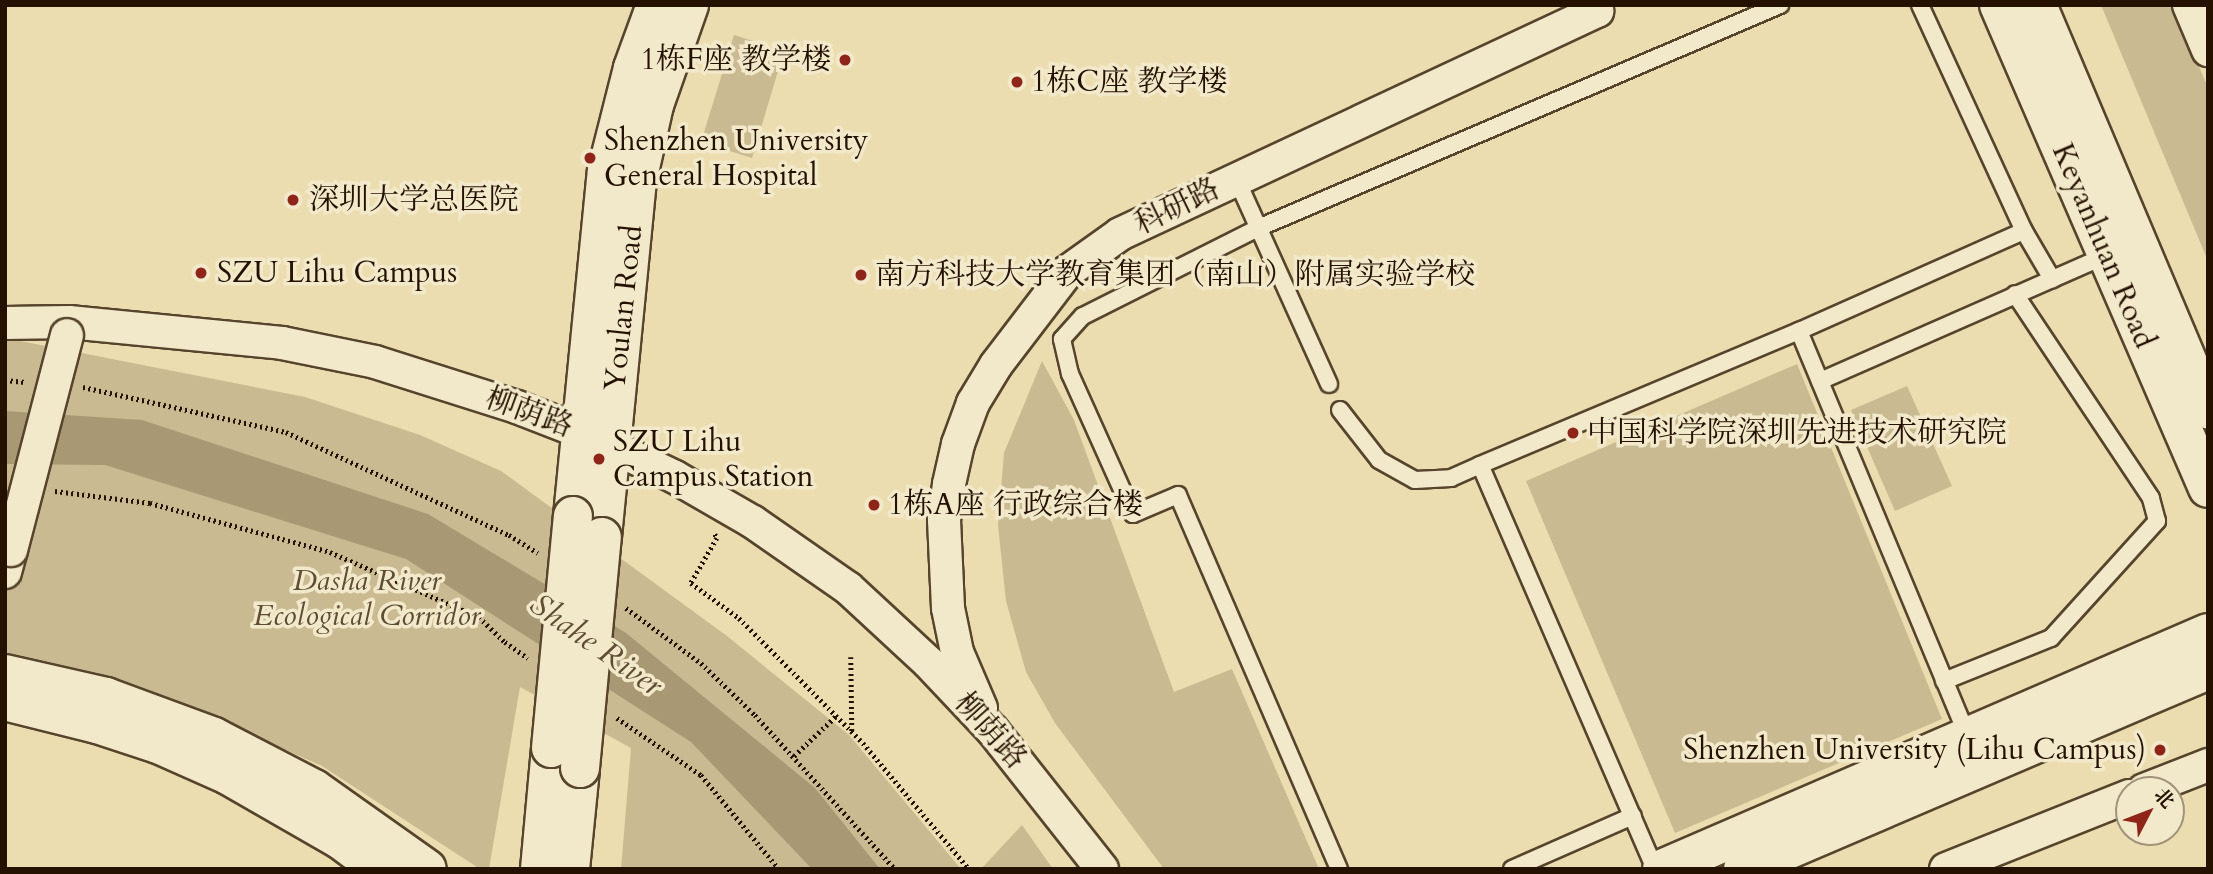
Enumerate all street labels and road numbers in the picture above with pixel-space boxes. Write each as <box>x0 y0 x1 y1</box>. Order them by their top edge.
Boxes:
street label: Keyanhuan Road <box>2044 138 2162 354</box>
street label: 科研路 <box>1129 171 1225 243</box>
street label: Youlan Road <box>597 223 651 393</box>
street label: 柳荫路 <box>481 381 577 445</box>
street label: 柳荫路 <box>947 686 1033 776</box>

